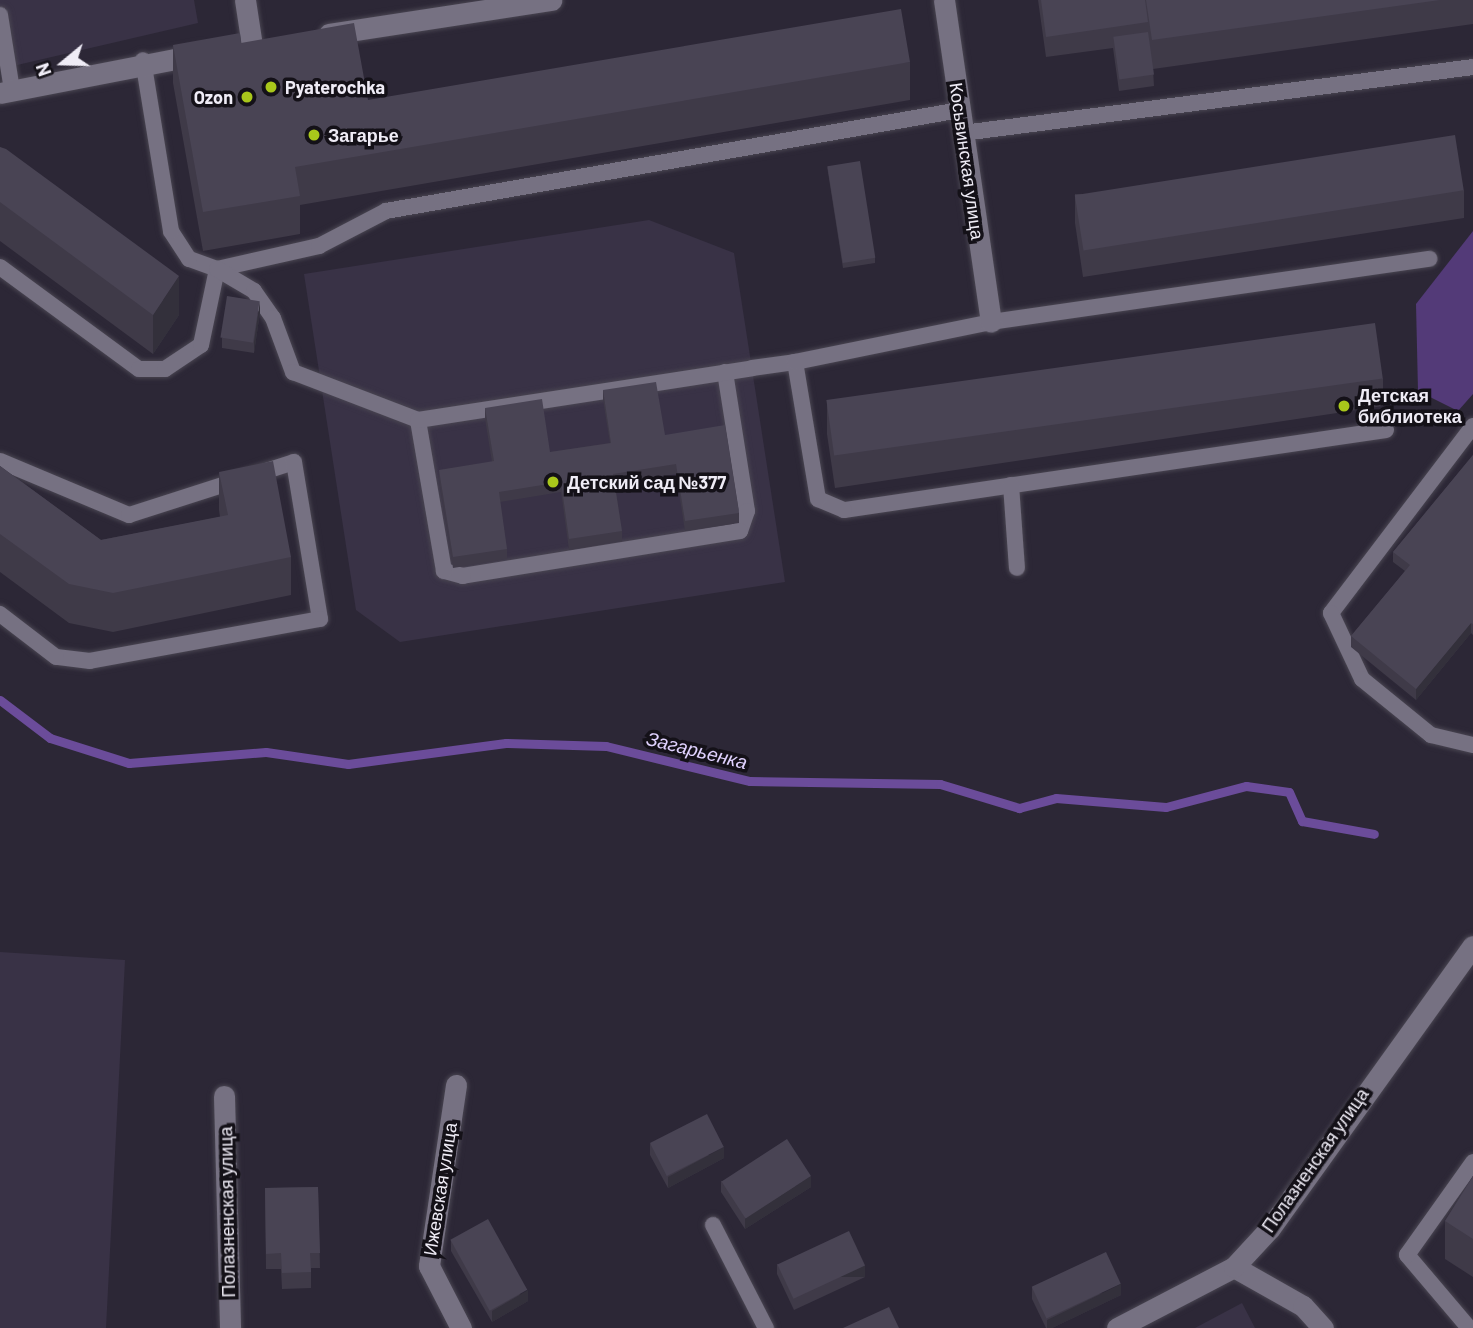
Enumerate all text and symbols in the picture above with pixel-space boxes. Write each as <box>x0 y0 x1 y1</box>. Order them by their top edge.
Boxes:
north arrow <box>28 28 98 98</box>
text: N <box>30 60 56 80</box>
place label: Pyaterochka <box>285 76 385 98</box>
marker: Pyaterochka <box>263 79 279 95</box>
street label: Косьвинская улица <box>945 81 989 241</box>
place label: Ozon <box>194 86 233 108</box>
marker: Ozon <box>239 89 255 105</box>
place label: Загарье <box>328 124 399 146</box>
marker: Загарье <box>306 127 322 143</box>
place label: Детская библиотека <box>1358 385 1462 428</box>
marker: Детская библиотека <box>1336 398 1352 414</box>
place label: Детский сад №377 <box>567 471 726 493</box>
marker: Детский сад №377 <box>545 474 561 490</box>
water label: Загарьенка <box>644 726 750 774</box>
street label: Полазненская улица <box>1257 1084 1373 1236</box>
street label: Ижевская улица <box>419 1121 461 1257</box>
street label: Полазненская улица <box>215 1126 239 1298</box>

